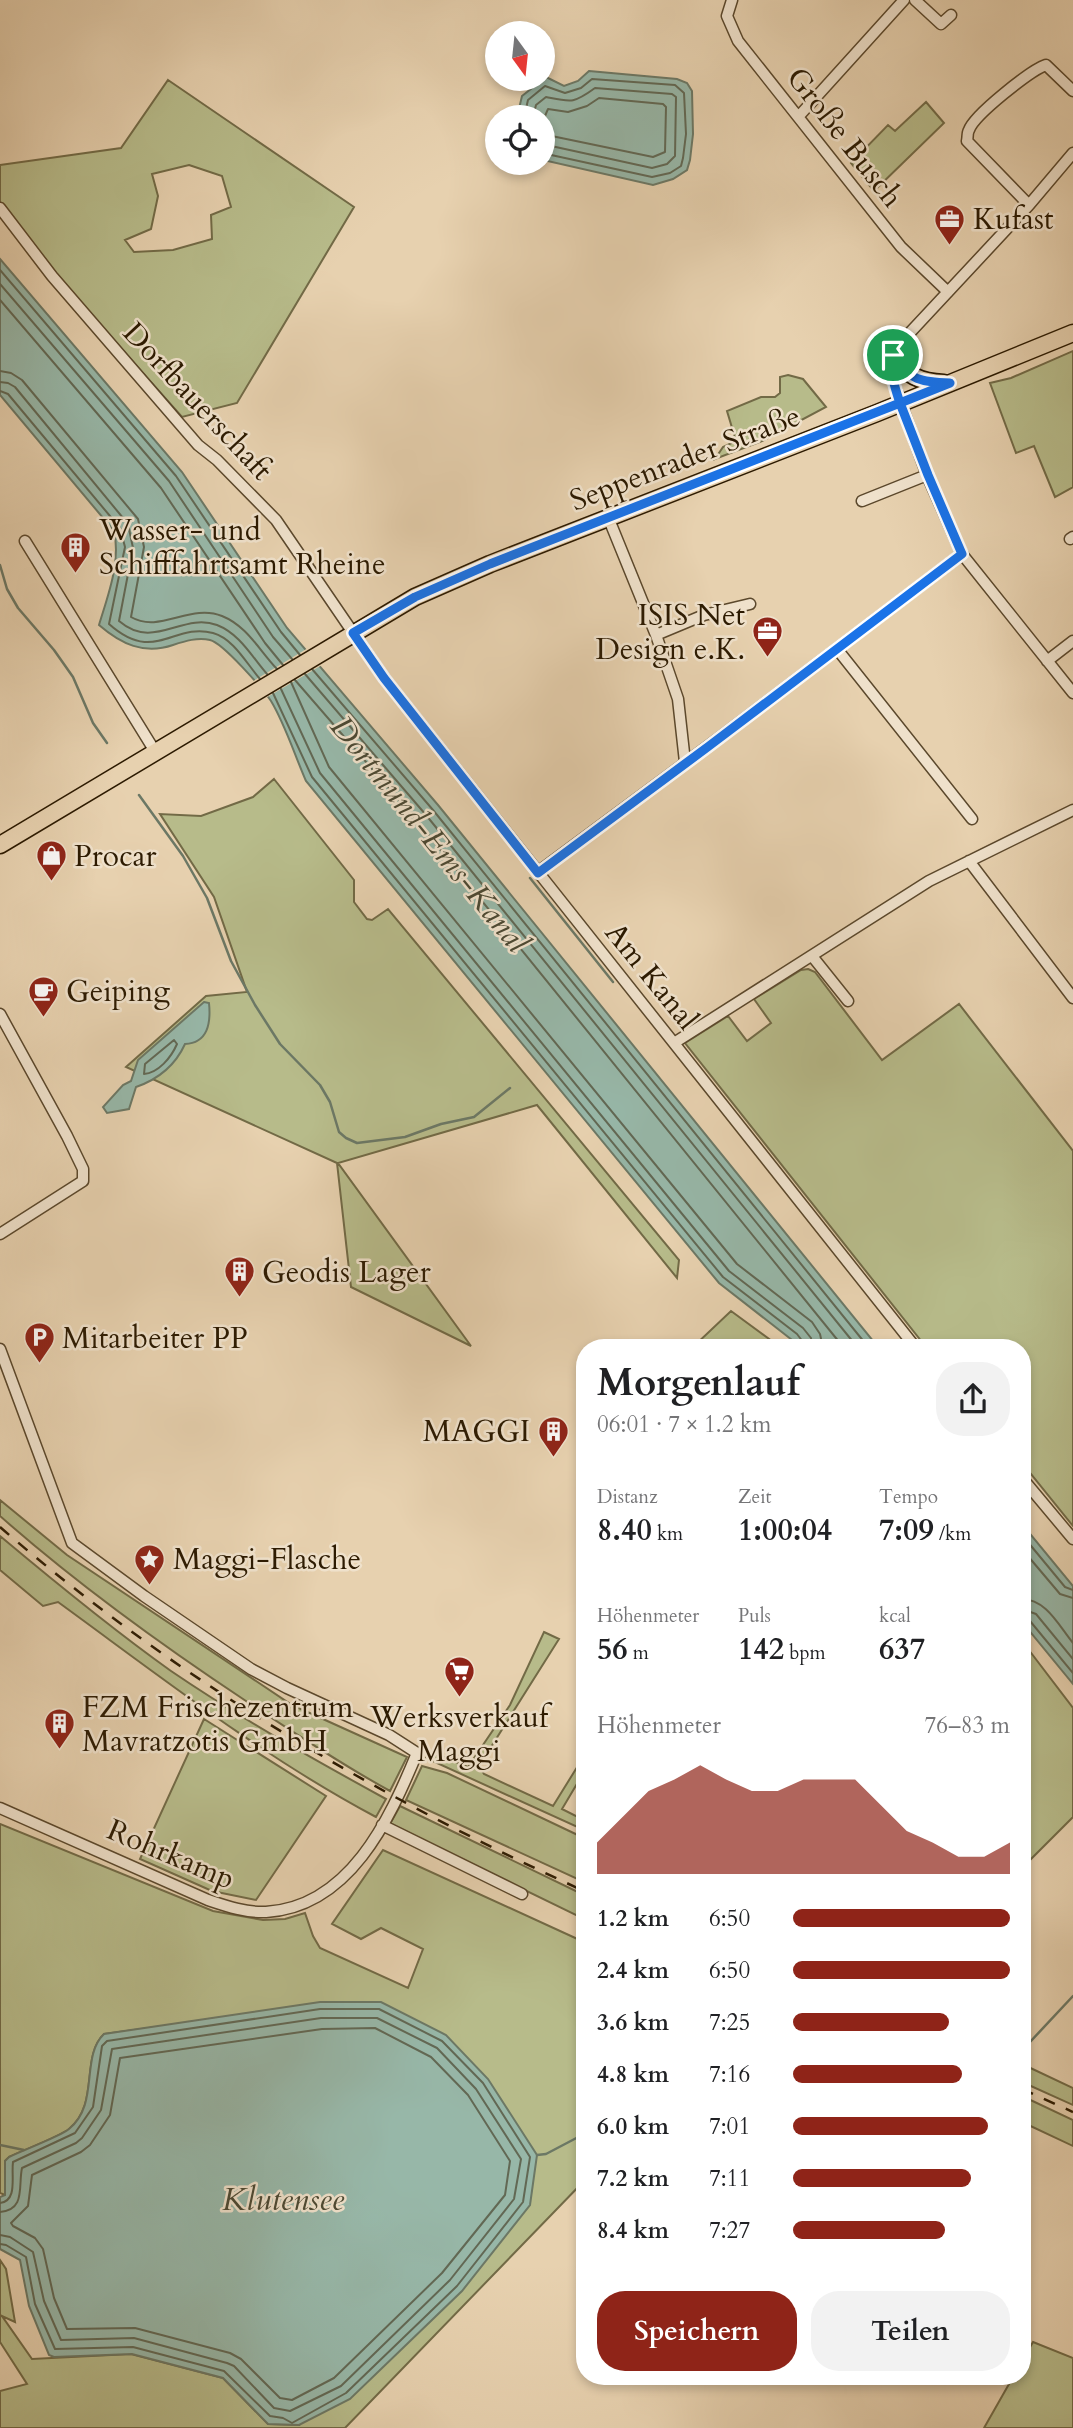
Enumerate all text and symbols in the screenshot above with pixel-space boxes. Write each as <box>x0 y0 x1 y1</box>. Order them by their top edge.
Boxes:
north arrow <box>485 21 555 91</box>
map controls <box>485 21 555 175</box>
street label: Große Busch <box>777 59 913 216</box>
button: locate <box>485 105 555 175</box>
place label: Kufast <box>973 199 1054 240</box>
office icon: Kufast <box>933 202 967 246</box>
street label: Dorfbauerschaft <box>114 313 282 490</box>
pin <box>863 325 923 385</box>
icon: arrive <box>874 336 912 374</box>
street label: Seppenrader Straße <box>564 396 806 521</box>
place label: Wasser- und Schifffahrtsamt Rheine <box>98 510 386 585</box>
building icon: Wasser- und Schifffahrtsamt Rheine <box>59 530 93 574</box>
place label: ISIS Net Design e.K. <box>595 595 746 670</box>
office icon: ISIS Net Design e.K. <box>751 615 785 659</box>
water label: Dortmund-Ems-Kanal <box>320 707 540 964</box>
place label: Procar <box>74 836 157 877</box>
shop icon: Procar <box>34 839 68 883</box>
street label: Am Kanal <box>595 914 708 1039</box>
place label: Geiping <box>66 971 170 1012</box>
cafe icon: Geiping <box>26 974 60 1018</box>
place label: Geodis Lager <box>262 1252 431 1293</box>
building icon: Geodis Lager <box>222 1255 256 1299</box>
place label: Mitarbeiter PP <box>62 1318 248 1359</box>
parking icon: Mitarbeiter PP <box>22 1321 56 1365</box>
text: Morgenlauf <box>597 1357 800 1409</box>
button: share <box>936 1362 1010 1436</box>
text: 06:01 · 7 × 1.2 km <box>597 1409 771 1440</box>
place label: MAGGI <box>423 1411 530 1452</box>
building icon: MAGGI <box>536 1414 570 1458</box>
text: Distanz <box>597 1484 658 1510</box>
text: Zeit <box>738 1484 772 1510</box>
text: Tempo <box>879 1484 938 1510</box>
text: 8.40 <box>597 1510 652 1551</box>
text: 1:00:04 <box>738 1510 832 1551</box>
text: 7:09 <box>879 1510 934 1551</box>
text: km <box>652 1521 683 1547</box>
text: /km <box>934 1521 971 1547</box>
place label: Maggi-Flasche <box>173 1539 361 1580</box>
place icon: Maggi-Flasche <box>133 1542 167 1586</box>
text: Höhenmeter <box>597 1603 699 1629</box>
text: Puls <box>738 1603 771 1629</box>
text: kcal <box>879 1603 911 1629</box>
text: 56 <box>597 1629 628 1670</box>
text: 142 <box>738 1629 784 1670</box>
text: 637 <box>879 1629 925 1670</box>
text: m <box>628 1640 649 1666</box>
text: bpm <box>784 1640 826 1666</box>
supermarket icon: Werksverkauf Maggi <box>442 1654 476 1698</box>
place label: FZM Frischezentrum Mavratzotis GmbH <box>82 1687 354 1762</box>
place label: Werksverkauf Maggi <box>369 1697 553 1772</box>
building icon: FZM Frischezentrum Mavratzotis GmbH <box>42 1707 76 1751</box>
text: Höhenmeter <box>597 1710 721 1741</box>
text: 76–83 m <box>925 1710 1010 1741</box>
street label: Rohrkamp <box>101 1809 241 1900</box>
text: 1.2 km <box>597 1903 669 1934</box>
text: 6:50 <box>709 1903 750 1934</box>
text: 2.4 km <box>597 1955 669 1986</box>
text: 6:50 <box>709 1955 750 1986</box>
text: 3.6 km <box>597 2007 669 2038</box>
text: 7:25 <box>709 2007 750 2038</box>
text: 4.8 km <box>597 2059 669 2090</box>
text: 7:16 <box>709 2059 750 2090</box>
text: 6.0 km <box>597 2111 669 2142</box>
text: 7:01 <box>709 2111 750 2142</box>
text: 7.2 km <box>597 2163 669 2194</box>
text: 7:11 <box>709 2163 750 2194</box>
water label: Klutensee <box>222 2178 345 2222</box>
text: 8.4 km <box>597 2215 669 2246</box>
text: 7:27 <box>709 2215 750 2246</box>
button: Speichern <box>597 2291 797 2371</box>
button: Teilen <box>811 2291 1010 2371</box>

